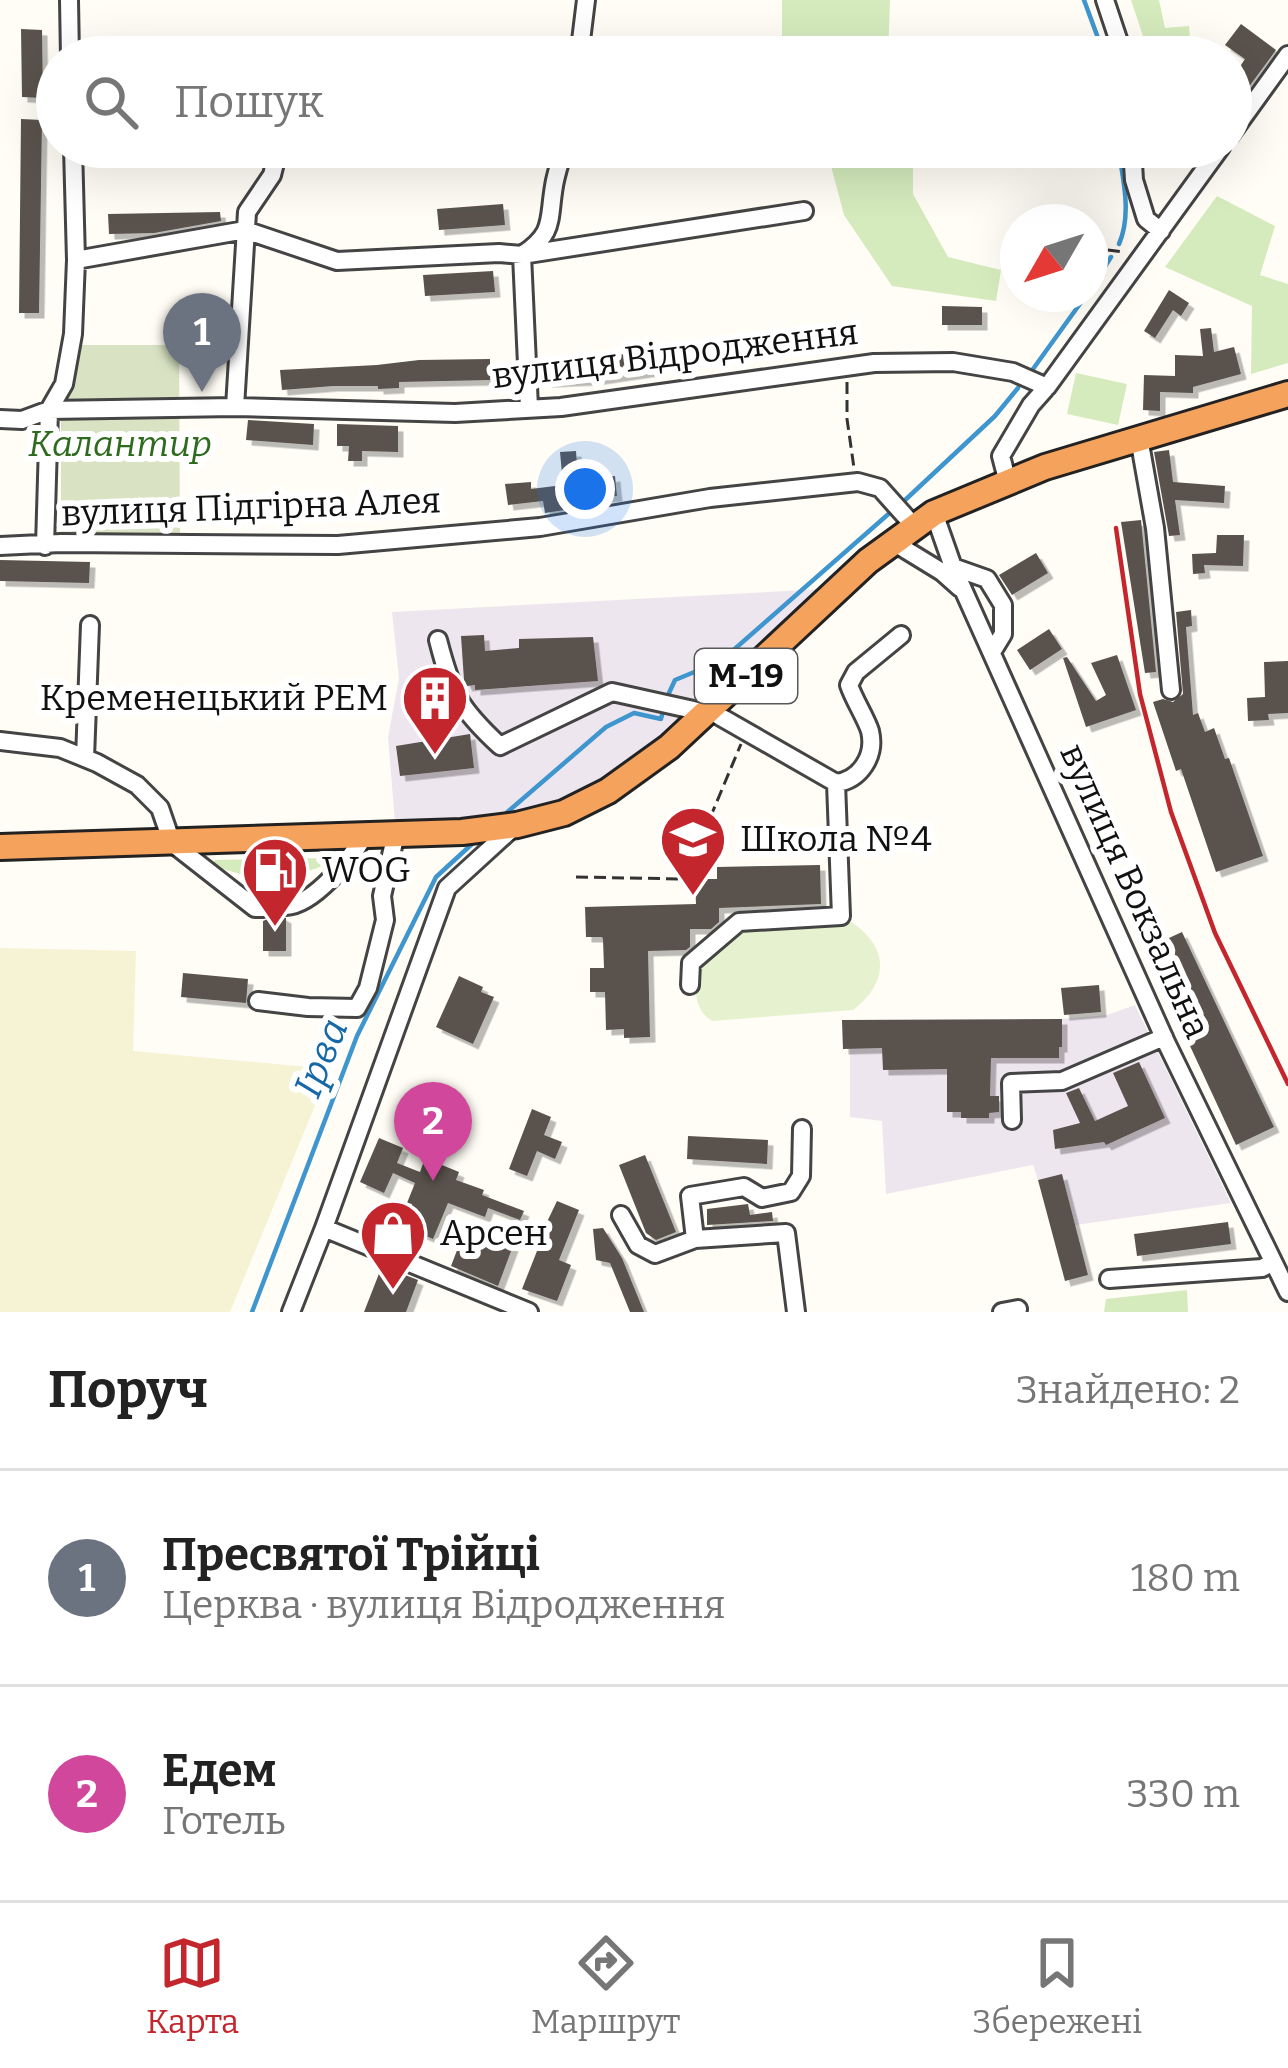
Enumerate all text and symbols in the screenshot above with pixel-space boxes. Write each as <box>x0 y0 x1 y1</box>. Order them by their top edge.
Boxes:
search box <box>36 36 1252 168</box>
icon: search <box>78 69 144 135</box>
text: Пошук <box>174 75 324 129</box>
north arrow <box>1000 204 1108 312</box>
pin: 1 <box>163 293 241 392</box>
street label: вулиця Відродження <box>489 310 861 398</box>
park label: Калантир <box>28 422 212 466</box>
your location <box>555 459 615 519</box>
street label: вулиця Підгірна Алея <box>60 478 442 536</box>
road number: М-19 <box>695 649 797 703</box>
building icon: Кременецький РЕМ <box>400 663 470 757</box>
place label: Кременецький РЕМ <box>40 676 388 720</box>
street label: вулиця Вокзальна <box>1050 737 1220 1045</box>
school or university icon: Школа №4 <box>658 804 728 898</box>
place label: Школа №4 <box>740 817 932 861</box>
fuel station icon: WOG <box>240 835 310 929</box>
place label: WOG <box>322 848 411 892</box>
water label: Ірва <box>285 1012 357 1104</box>
pin: 2 <box>394 1082 472 1181</box>
shop icon: Арсен <box>358 1198 428 1292</box>
place label: Арсен <box>440 1211 548 1255</box>
text: Поруч <box>48 1359 208 1421</box>
text: Знайдено: 2 <box>1015 1367 1240 1413</box>
text: Пресвятої Трійці <box>162 1528 540 1582</box>
text: 1 <box>79 1555 95 1601</box>
text: 180 m <box>1131 1555 1240 1601</box>
text: Церква · вулиця Відродження <box>162 1582 725 1628</box>
text: Едем <box>162 1744 276 1798</box>
text: 2 <box>76 1771 98 1817</box>
text: 330 m <box>1126 1771 1240 1817</box>
text: Готель <box>162 1798 285 1844</box>
tab: Карта <box>146 1930 239 2042</box>
tab: Маршрут <box>531 1930 680 2042</box>
tab: Збережені <box>972 1930 1142 2042</box>

